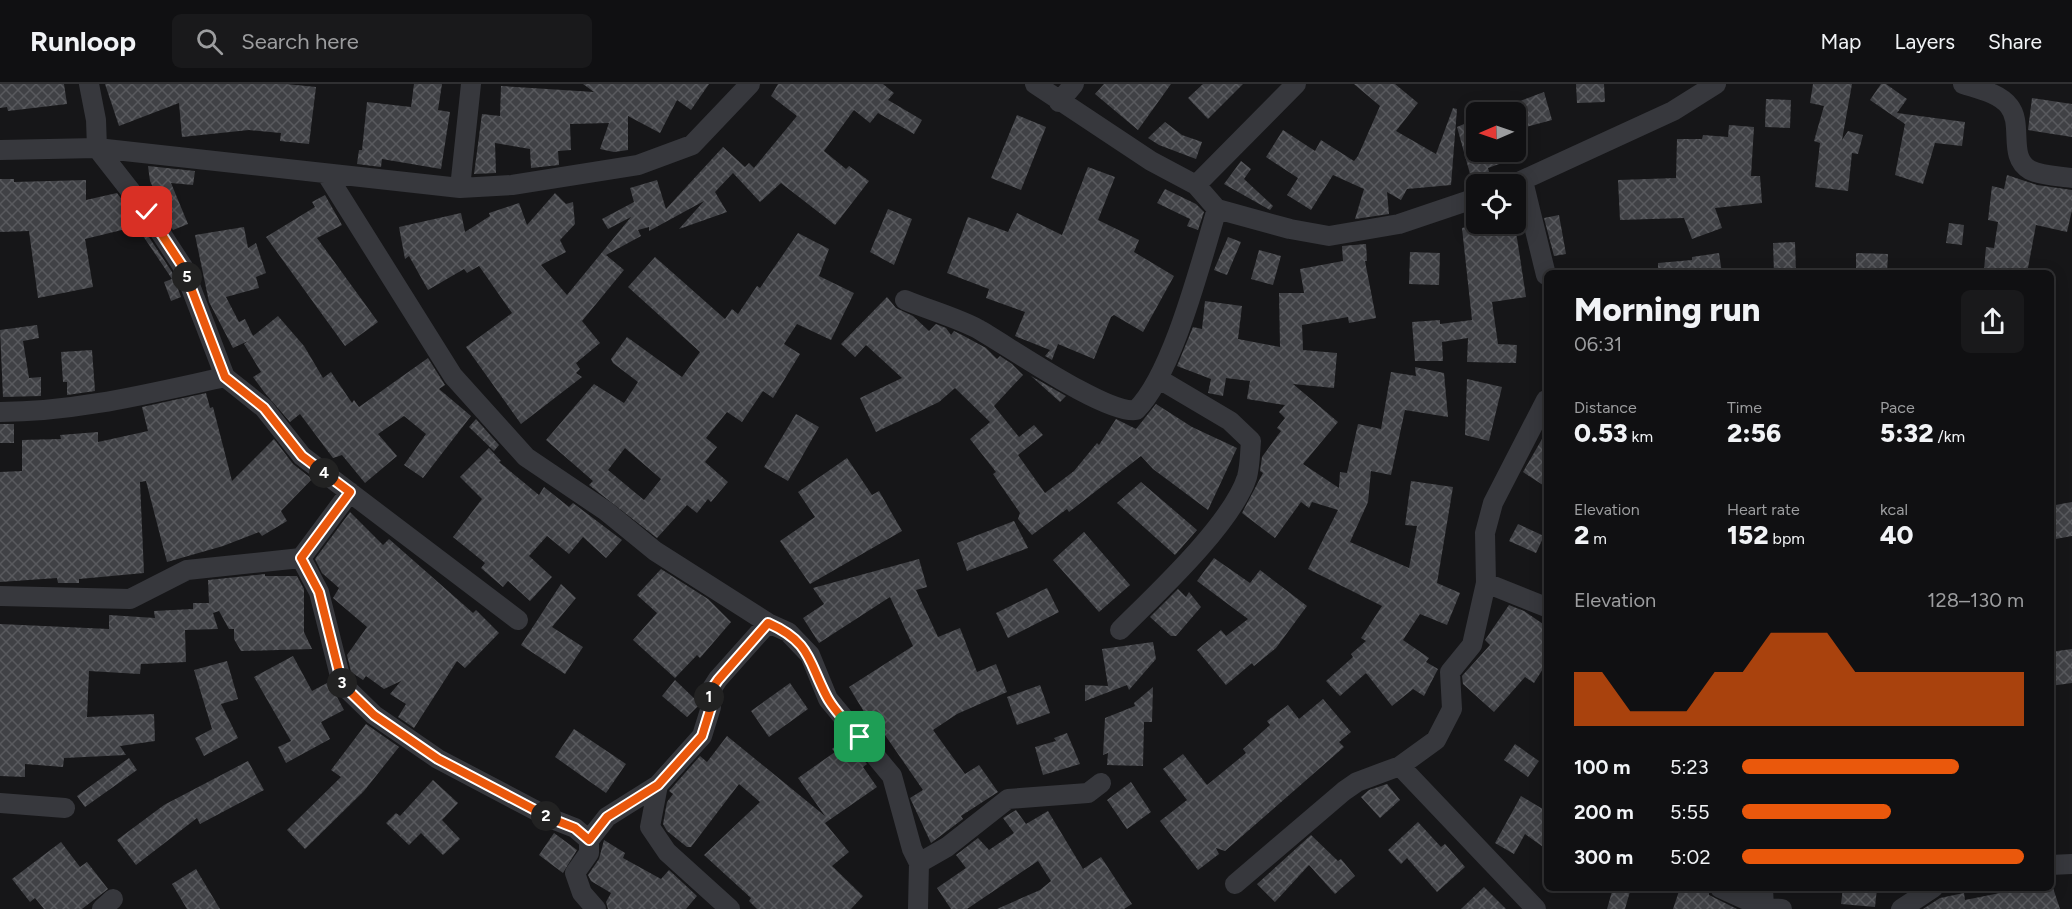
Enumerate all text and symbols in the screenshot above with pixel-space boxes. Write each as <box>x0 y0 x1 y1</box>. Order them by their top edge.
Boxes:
search box <box>172 14 592 68</box>
text: Runloop <box>30 24 136 58</box>
icon: search <box>193 25 226 58</box>
text: Search here <box>241 28 359 55</box>
text: Map <box>1821 29 1861 54</box>
text: Layers <box>1894 29 1955 54</box>
text: Share <box>1988 29 2042 54</box>
north arrow <box>1466 102 1526 162</box>
map controls <box>1466 102 1526 234</box>
button: locate <box>1466 174 1526 234</box>
pin <box>121 186 172 237</box>
icon: check <box>130 195 163 228</box>
pin: 5 <box>172 262 202 292</box>
text: 5 <box>182 267 192 286</box>
text: Morning run <box>1574 290 1760 329</box>
button: share <box>1961 290 2024 353</box>
text: 06:31 <box>1574 332 1622 356</box>
text: Distance <box>1574 398 1637 417</box>
text: Time <box>1727 398 1762 417</box>
text: Pace <box>1880 398 1915 417</box>
text: 0.53 <box>1574 417 1628 449</box>
text: 2:56 <box>1727 417 1781 449</box>
text: 5:32 <box>1880 417 1933 449</box>
text: km <box>1628 427 1653 446</box>
text: /km <box>1933 427 1965 446</box>
pin: 4 <box>309 458 339 488</box>
text: 4 <box>319 463 329 482</box>
text: Elevation <box>1574 500 1640 519</box>
text: Heart rate <box>1727 500 1800 519</box>
text: kcal <box>1880 500 1908 519</box>
text: 2 <box>1574 519 1589 551</box>
text: 152 <box>1727 519 1769 551</box>
text: 40 <box>1880 519 1914 551</box>
text: m <box>1589 529 1607 548</box>
text: bpm <box>1769 529 1805 548</box>
text: Elevation <box>1574 588 1656 612</box>
text: 128–130 m <box>1927 588 2024 612</box>
pin: 3 <box>327 668 357 698</box>
text: 3 <box>338 673 346 692</box>
pin: 1 <box>694 682 724 712</box>
text: 1 <box>706 687 712 706</box>
pin <box>834 711 885 762</box>
icon: arrive <box>843 720 876 753</box>
text: 100 m <box>1574 755 1631 779</box>
text: 5:23 <box>1670 755 1709 779</box>
text: 200 m <box>1574 800 1634 824</box>
text: 5:55 <box>1670 800 1710 824</box>
pin: 2 <box>531 801 561 831</box>
text: 2 <box>541 806 551 825</box>
text: 300 m <box>1574 845 1633 869</box>
text: 5:02 <box>1670 845 1711 869</box>

